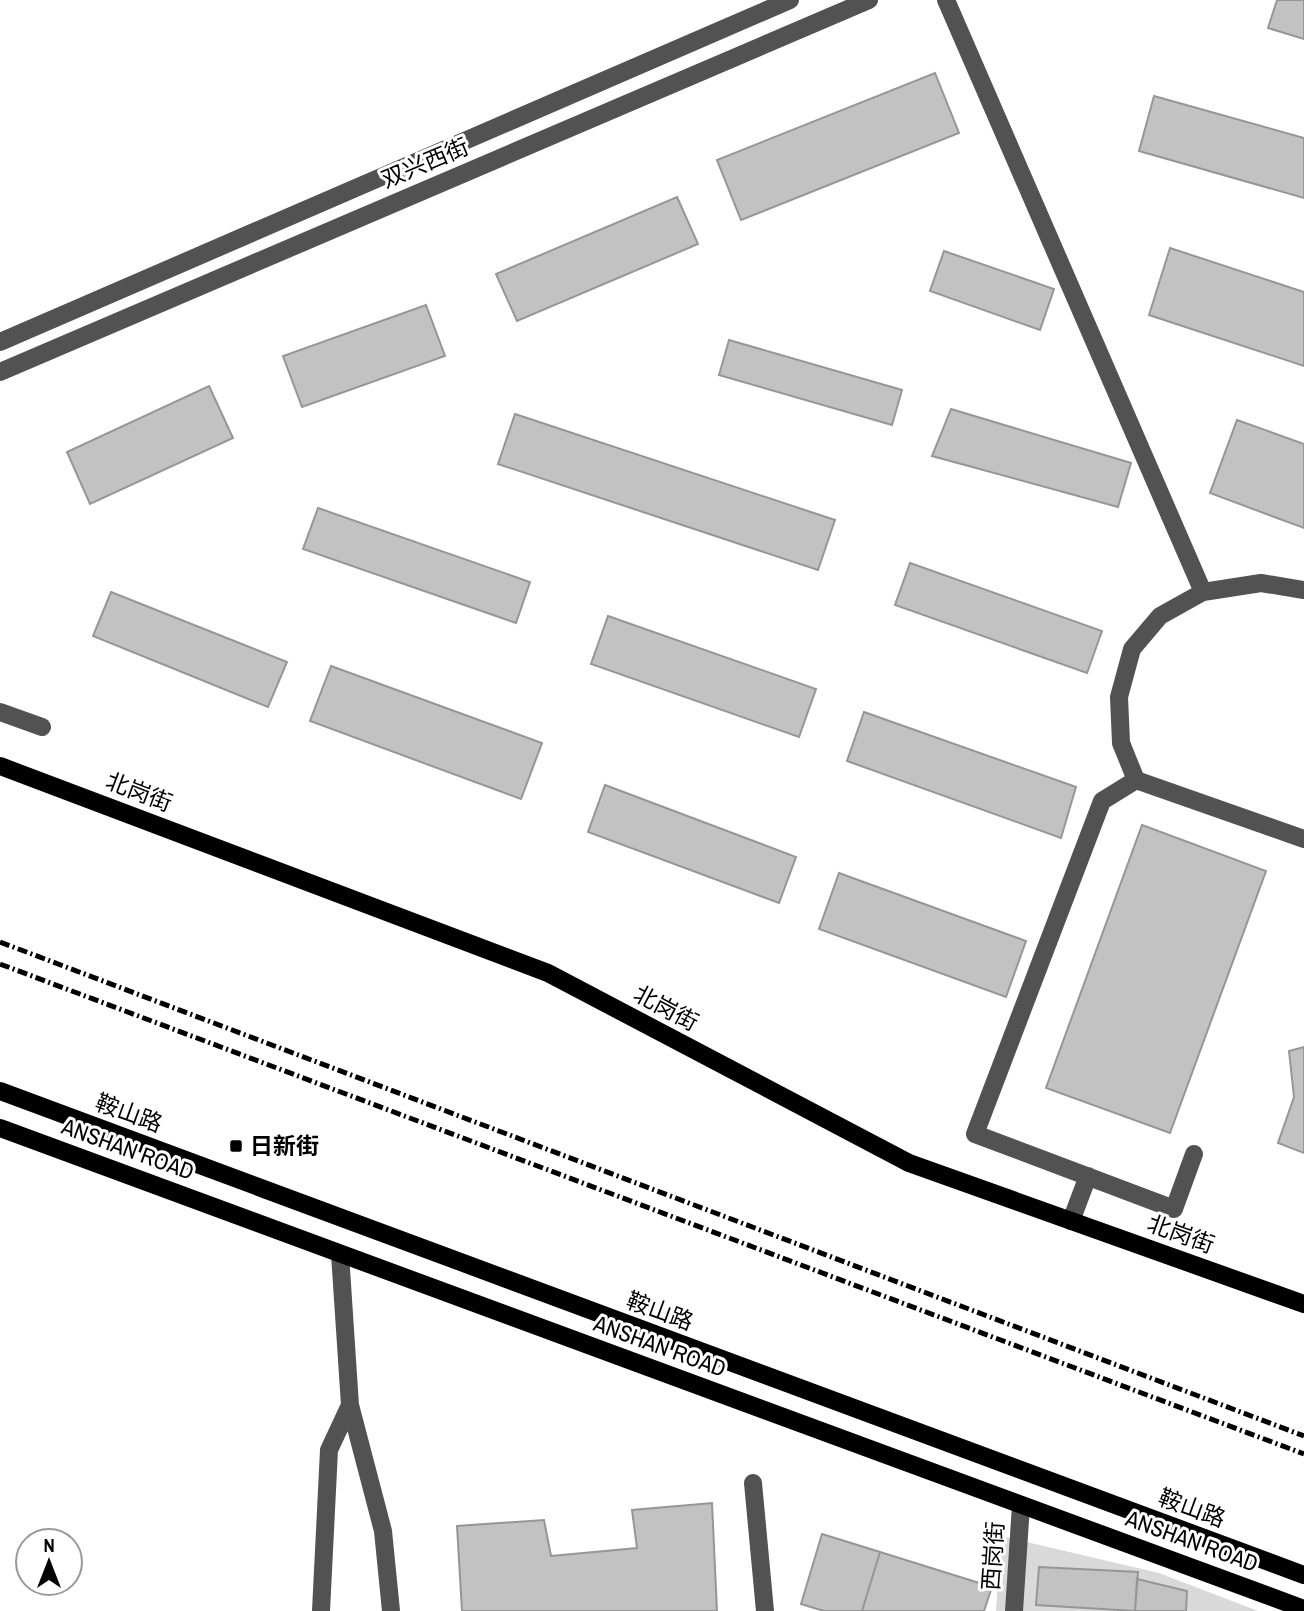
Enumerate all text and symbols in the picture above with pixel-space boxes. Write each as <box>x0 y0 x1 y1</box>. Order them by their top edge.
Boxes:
street label: 双兴西街 <box>376 130 473 195</box>
street label: 北岗街 <box>101 765 177 818</box>
street label: 北岗街 <box>628 978 704 1037</box>
street label: 鞍山路 <box>91 1086 167 1139</box>
street label: ANSHAN ROAD <box>57 1110 198 1187</box>
place label: 日新街 <box>250 1130 319 1161</box>
marker: 日新街 <box>228 1138 244 1154</box>
street label: 北岗街 <box>1143 1207 1219 1260</box>
street label: 鞍山路 <box>622 1284 698 1337</box>
street label: ANSHAN ROAD <box>589 1307 730 1384</box>
street label: 鞍山路 <box>1154 1481 1230 1534</box>
street label: ANSHAN ROAD <box>1121 1502 1262 1579</box>
street label: 西岗街 <box>975 1520 1010 1591</box>
north arrow <box>14 1527 84 1597</box>
text: N <box>43 1532 55 1558</box>

